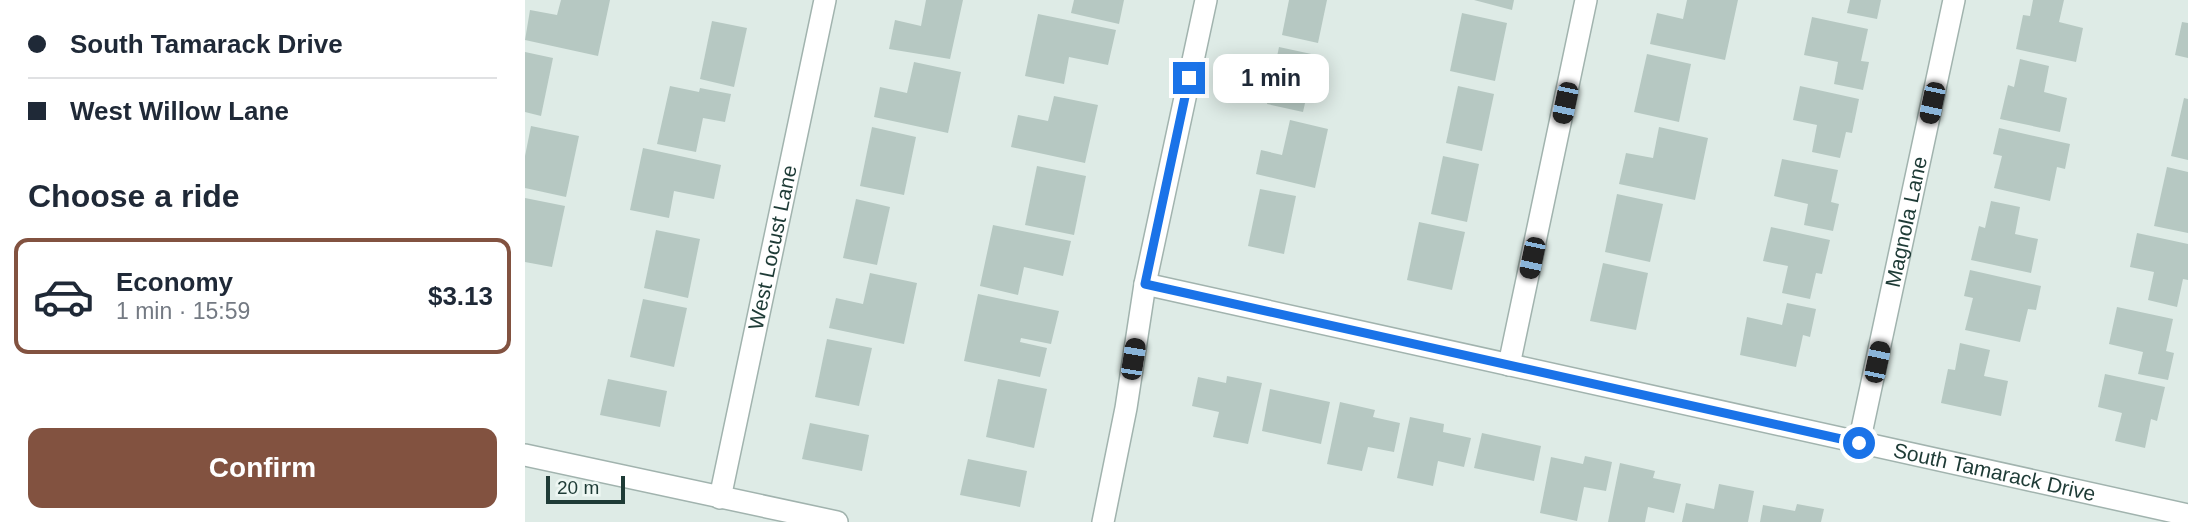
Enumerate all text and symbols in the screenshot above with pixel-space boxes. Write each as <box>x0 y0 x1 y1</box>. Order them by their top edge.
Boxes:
text: South Tamarack Drive <box>70 29 343 59</box>
callout: 1 min <box>1213 54 1329 102</box>
route end <box>1173 62 1205 94</box>
text: 1 min <box>1241 65 1301 91</box>
car <box>1551 80 1580 126</box>
car <box>1918 80 1947 126</box>
text: West Willow Lane <box>70 96 289 126</box>
street label: Magnola Lane <box>1881 154 1931 289</box>
street label: West Locust Lane <box>744 163 801 332</box>
text: Choose a ride <box>28 178 240 214</box>
car <box>1518 235 1547 281</box>
icon: car <box>32 265 95 328</box>
text: Economy <box>116 267 233 297</box>
text: $3.13 <box>428 281 493 311</box>
text: 1 min · 15:59 <box>116 298 250 324</box>
car <box>1120 337 1147 381</box>
car <box>1863 339 1892 385</box>
route start <box>1843 427 1875 459</box>
button: Confirm <box>28 428 497 508</box>
street label: South Tamarack Drive <box>1891 438 2098 505</box>
scale bar <box>546 473 625 505</box>
text: 20 m <box>557 477 599 498</box>

